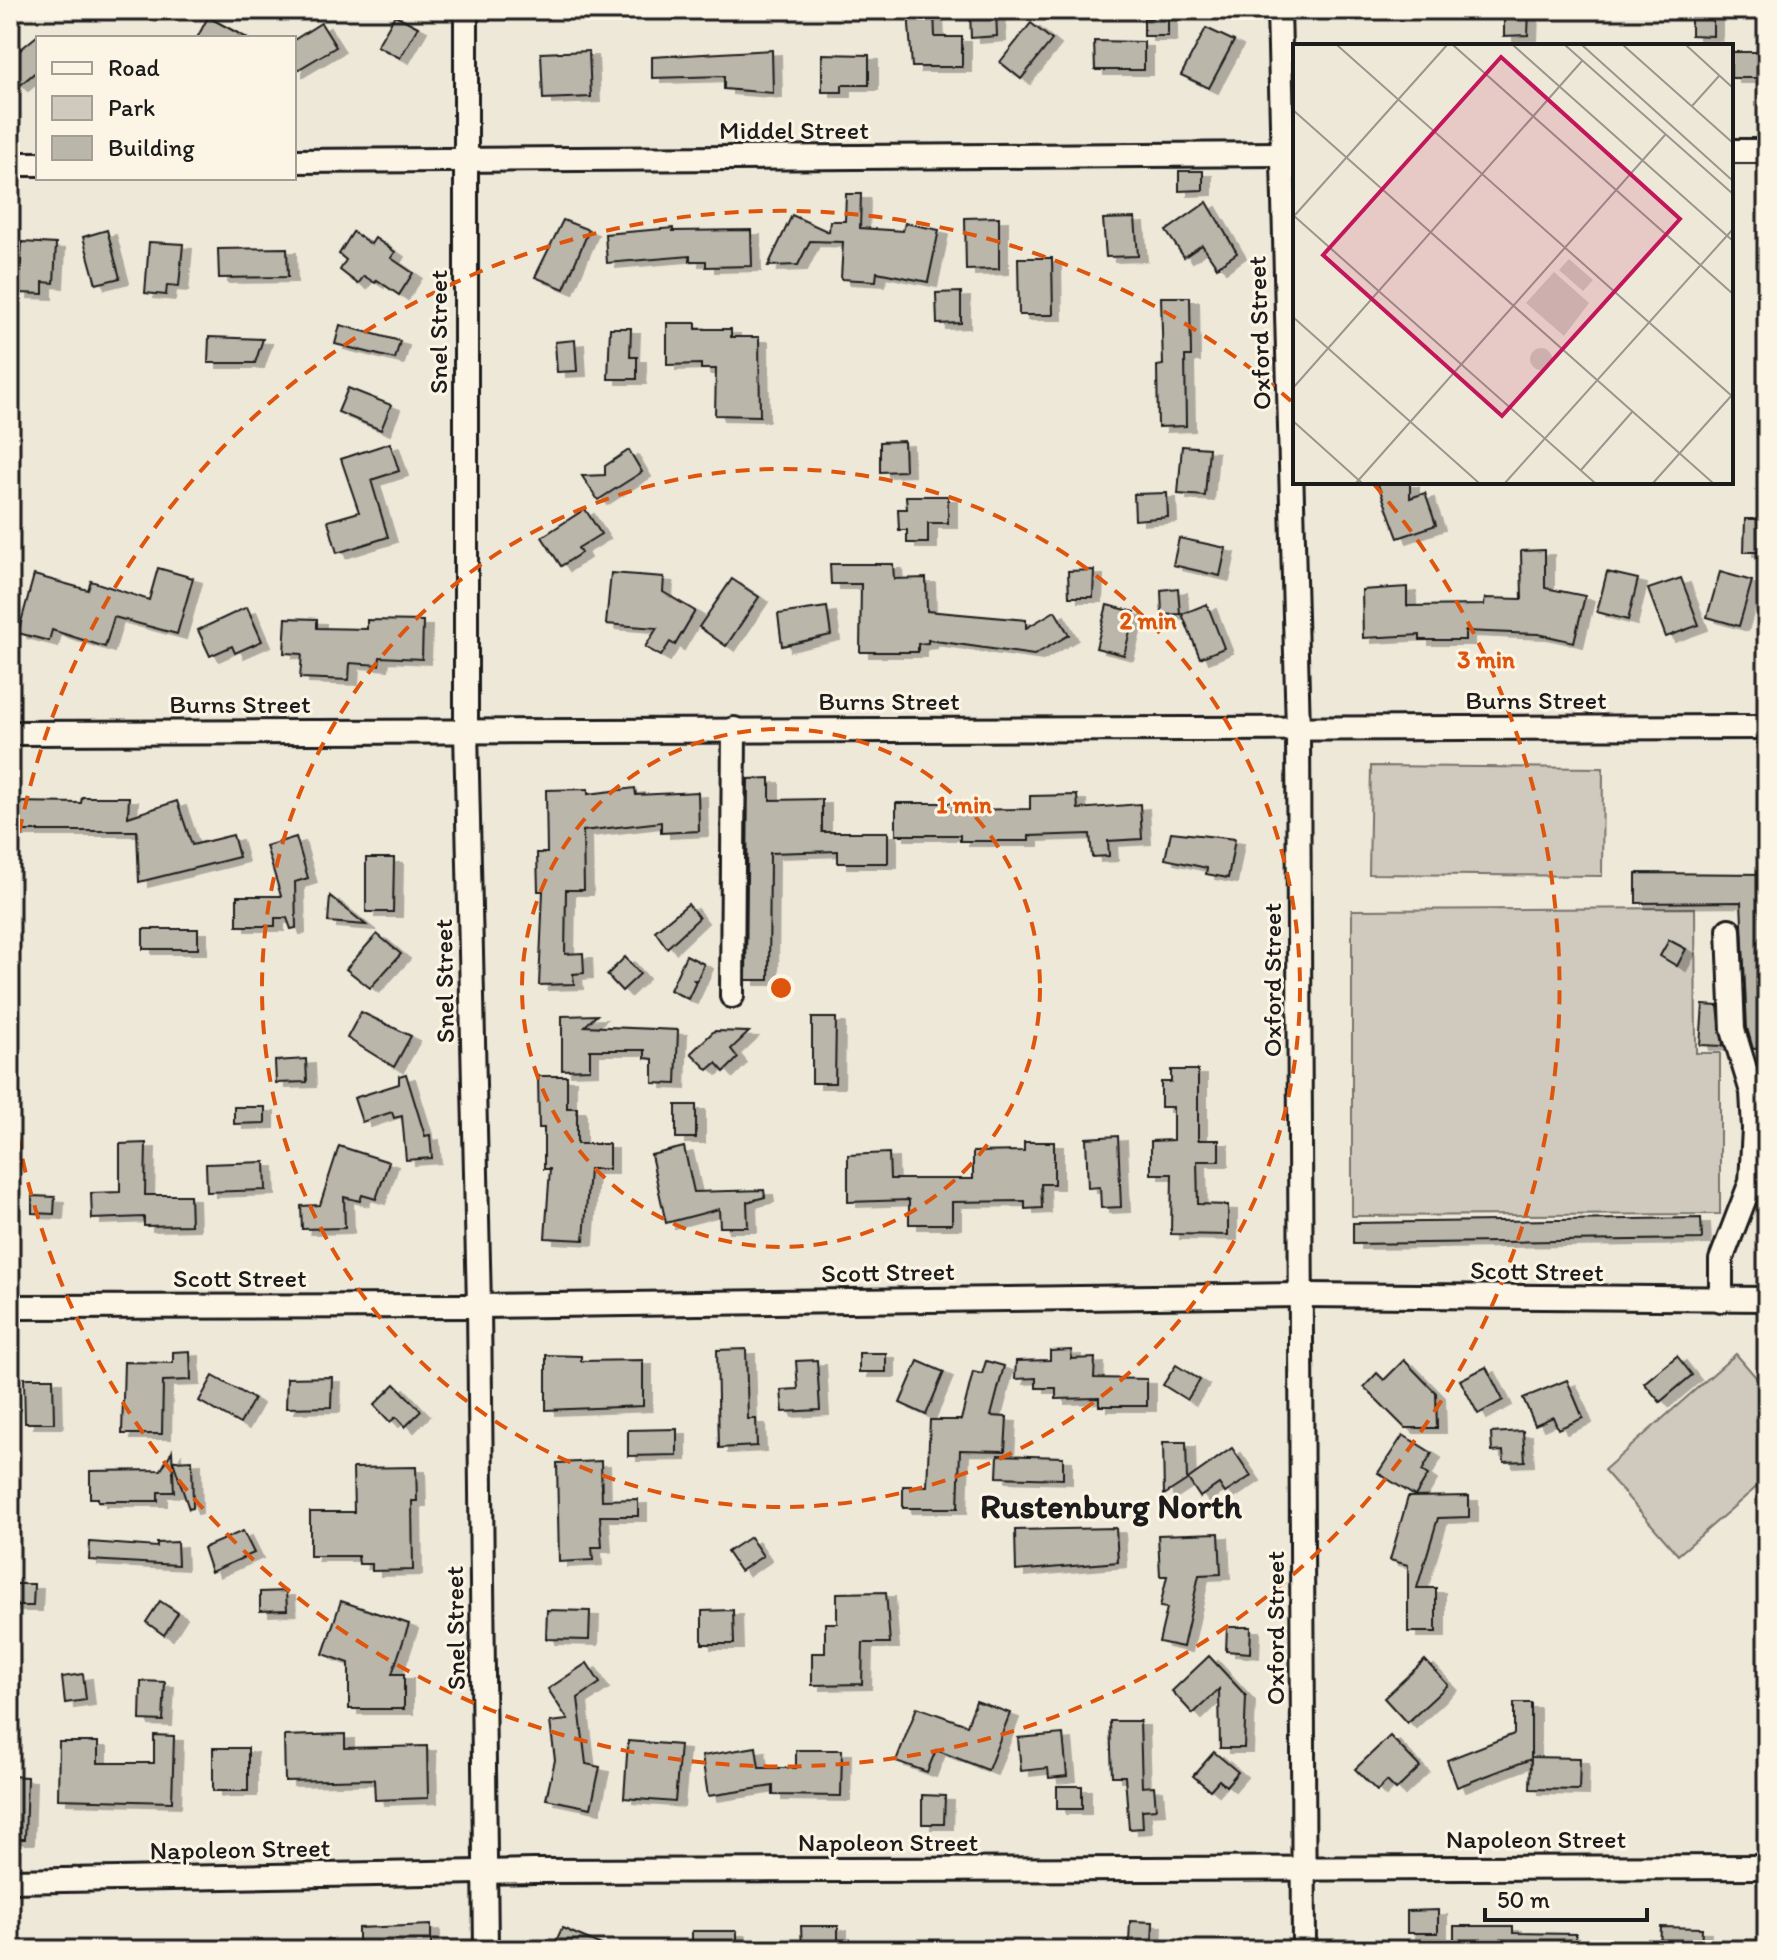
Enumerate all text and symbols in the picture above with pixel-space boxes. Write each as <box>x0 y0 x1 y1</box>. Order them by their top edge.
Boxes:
legend <box>36 36 296 180</box>
inset map <box>1293 44 1733 484</box>
text: Road <box>108 53 160 82</box>
text: Park <box>108 93 155 122</box>
street label: Middel Street <box>719 114 869 146</box>
text: Building <box>108 133 195 162</box>
street label: Oxford Street <box>1240 255 1278 411</box>
street label: Snel Street <box>422 270 454 394</box>
text: 2 min <box>1119 606 1177 635</box>
text: 3 min <box>1457 645 1515 674</box>
street label: Burns Street <box>1465 684 1607 716</box>
street label: Burns Street <box>818 685 960 717</box>
street label: Burns Street <box>169 688 311 720</box>
text: 1 min <box>936 790 992 819</box>
street label: Oxford Street <box>1256 903 1288 1057</box>
street label: Snel Street <box>427 918 461 1043</box>
centre of rings <box>767 974 795 1002</box>
street label: Scott Street <box>1470 1254 1604 1288</box>
street label: Scott Street <box>821 1255 955 1289</box>
street label: Scott Street <box>173 1262 307 1294</box>
district label: Rustenburg North <box>980 1486 1243 1527</box>
street label: Oxford Street <box>1259 1551 1291 1705</box>
street label: Snel Street <box>438 1565 472 1690</box>
street label: Napoleon Street <box>1446 1823 1627 1855</box>
street label: Napoleon Street <box>798 1826 979 1858</box>
street label: Napoleon Street <box>149 1831 331 1867</box>
scale bar <box>1485 1872 1647 1922</box>
text: 50 m <box>1497 1885 1550 1914</box>

